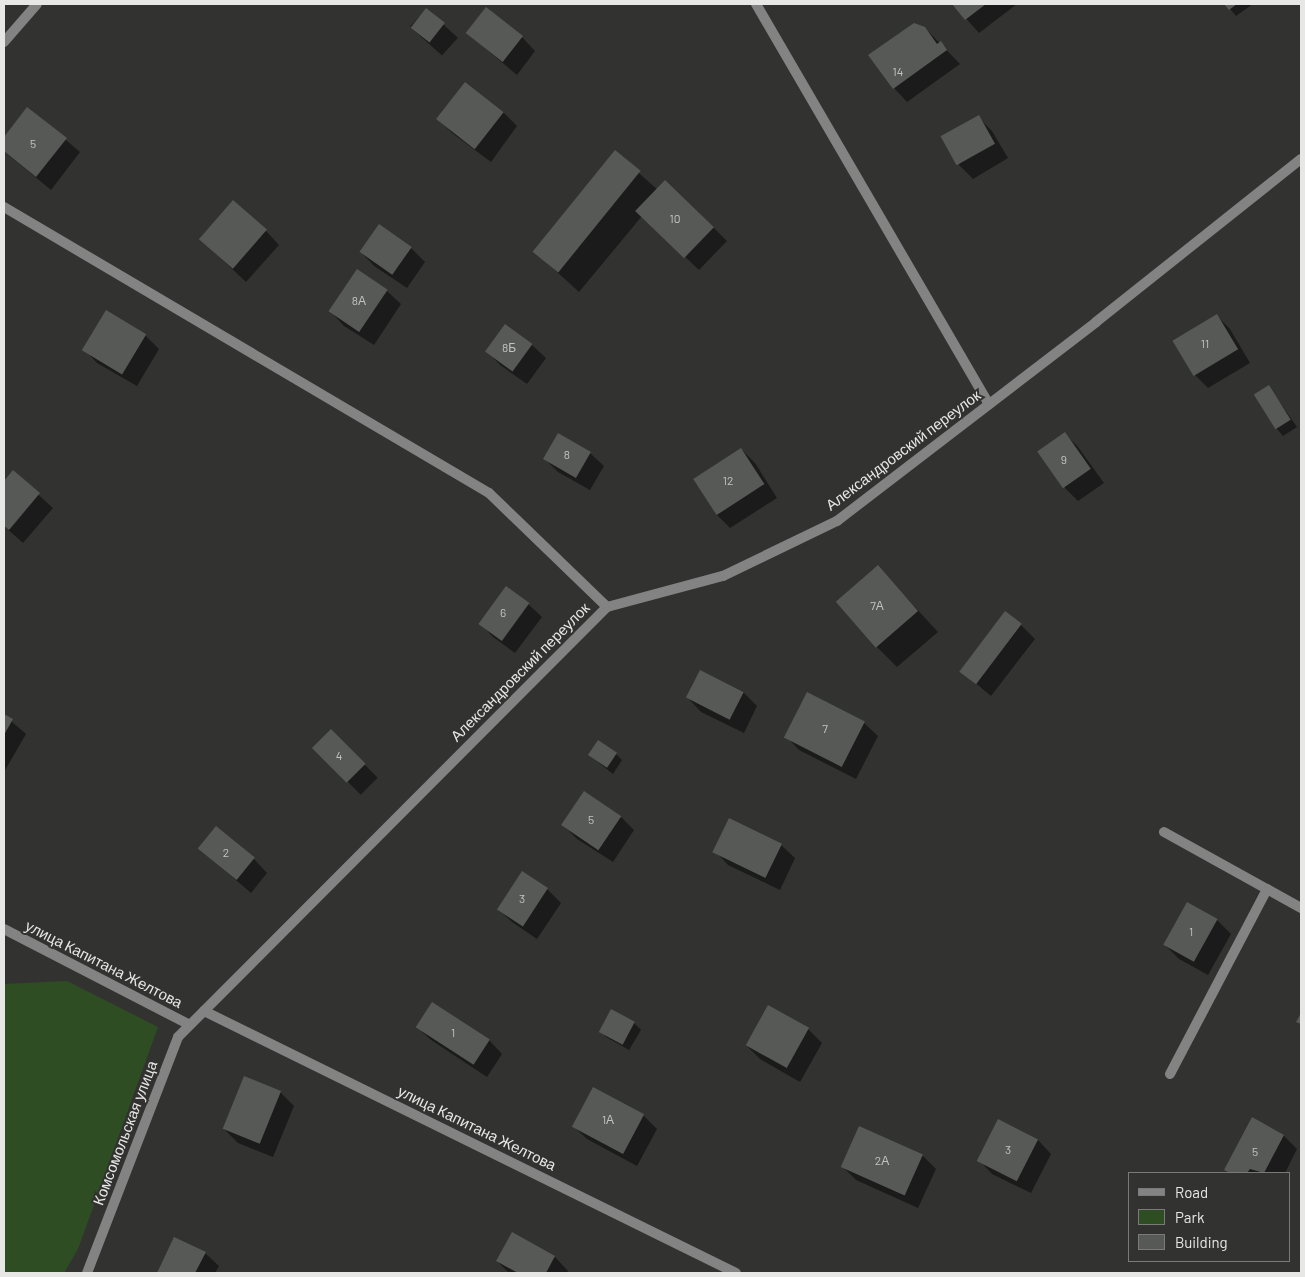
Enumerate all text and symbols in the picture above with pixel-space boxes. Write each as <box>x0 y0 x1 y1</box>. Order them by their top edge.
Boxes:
house number: 14 <box>893 65 903 79</box>
house number: 5 <box>30 137 36 151</box>
house number: 10 <box>670 212 680 226</box>
house number: 8А <box>352 294 366 308</box>
house number: 11 <box>1201 337 1209 351</box>
house number: 8Б <box>502 341 516 355</box>
street label: Александровский переулок <box>822 386 984 514</box>
house number: 8 <box>564 448 570 462</box>
house number: 9 <box>1061 453 1067 467</box>
house number: 12 <box>723 474 733 488</box>
street label: Александровский переулок <box>447 599 593 745</box>
house number: 7А <box>870 599 884 613</box>
house number: 6 <box>500 606 506 620</box>
house number: 7 <box>822 722 828 736</box>
house number: 4 <box>336 749 342 763</box>
house number: 5 <box>588 813 594 827</box>
house number: 2 <box>223 846 229 860</box>
house number: 3 <box>519 892 525 906</box>
street label: улица Капитана Желтова <box>22 916 186 1012</box>
house number: 1 <box>1189 925 1193 939</box>
house number: 1 <box>451 1026 455 1040</box>
street label: Комсомольская улица <box>89 1058 161 1208</box>
street label: улица Капитана Желтова <box>395 1082 559 1174</box>
house number: 1А <box>602 1113 614 1127</box>
house number: 3 <box>1005 1143 1011 1157</box>
house number: 5 <box>1252 1145 1258 1159</box>
house number: 2А <box>875 1154 889 1168</box>
legend <box>1128 1172 1290 1262</box>
text: Road <box>1175 1183 1208 1201</box>
text: Park <box>1175 1208 1204 1226</box>
text: Building <box>1175 1233 1228 1251</box>

